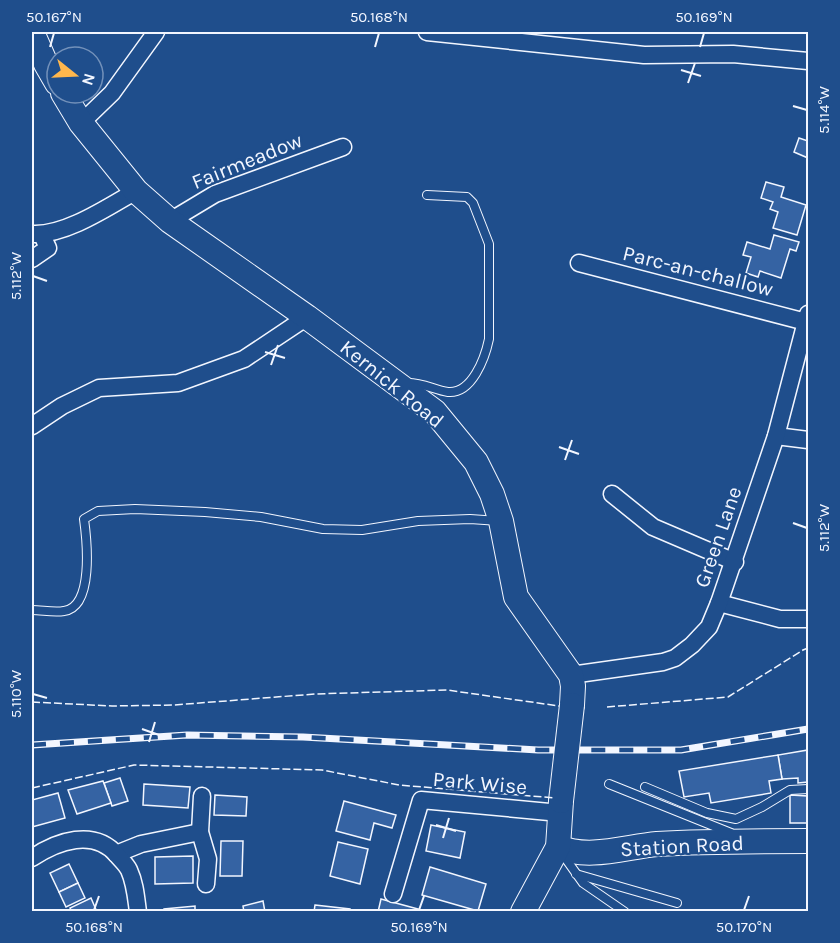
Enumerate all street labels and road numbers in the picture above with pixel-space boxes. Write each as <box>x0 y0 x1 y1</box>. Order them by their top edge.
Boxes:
street label: Fairmeadow <box>188 128 306 194</box>
street label: Parc-an-challow <box>620 241 776 301</box>
street label: Kernick Road <box>335 335 449 433</box>
street label: Green Lane <box>690 483 746 591</box>
street label: Park Wise <box>432 767 528 799</box>
street label: Station Road <box>620 831 744 861</box>

